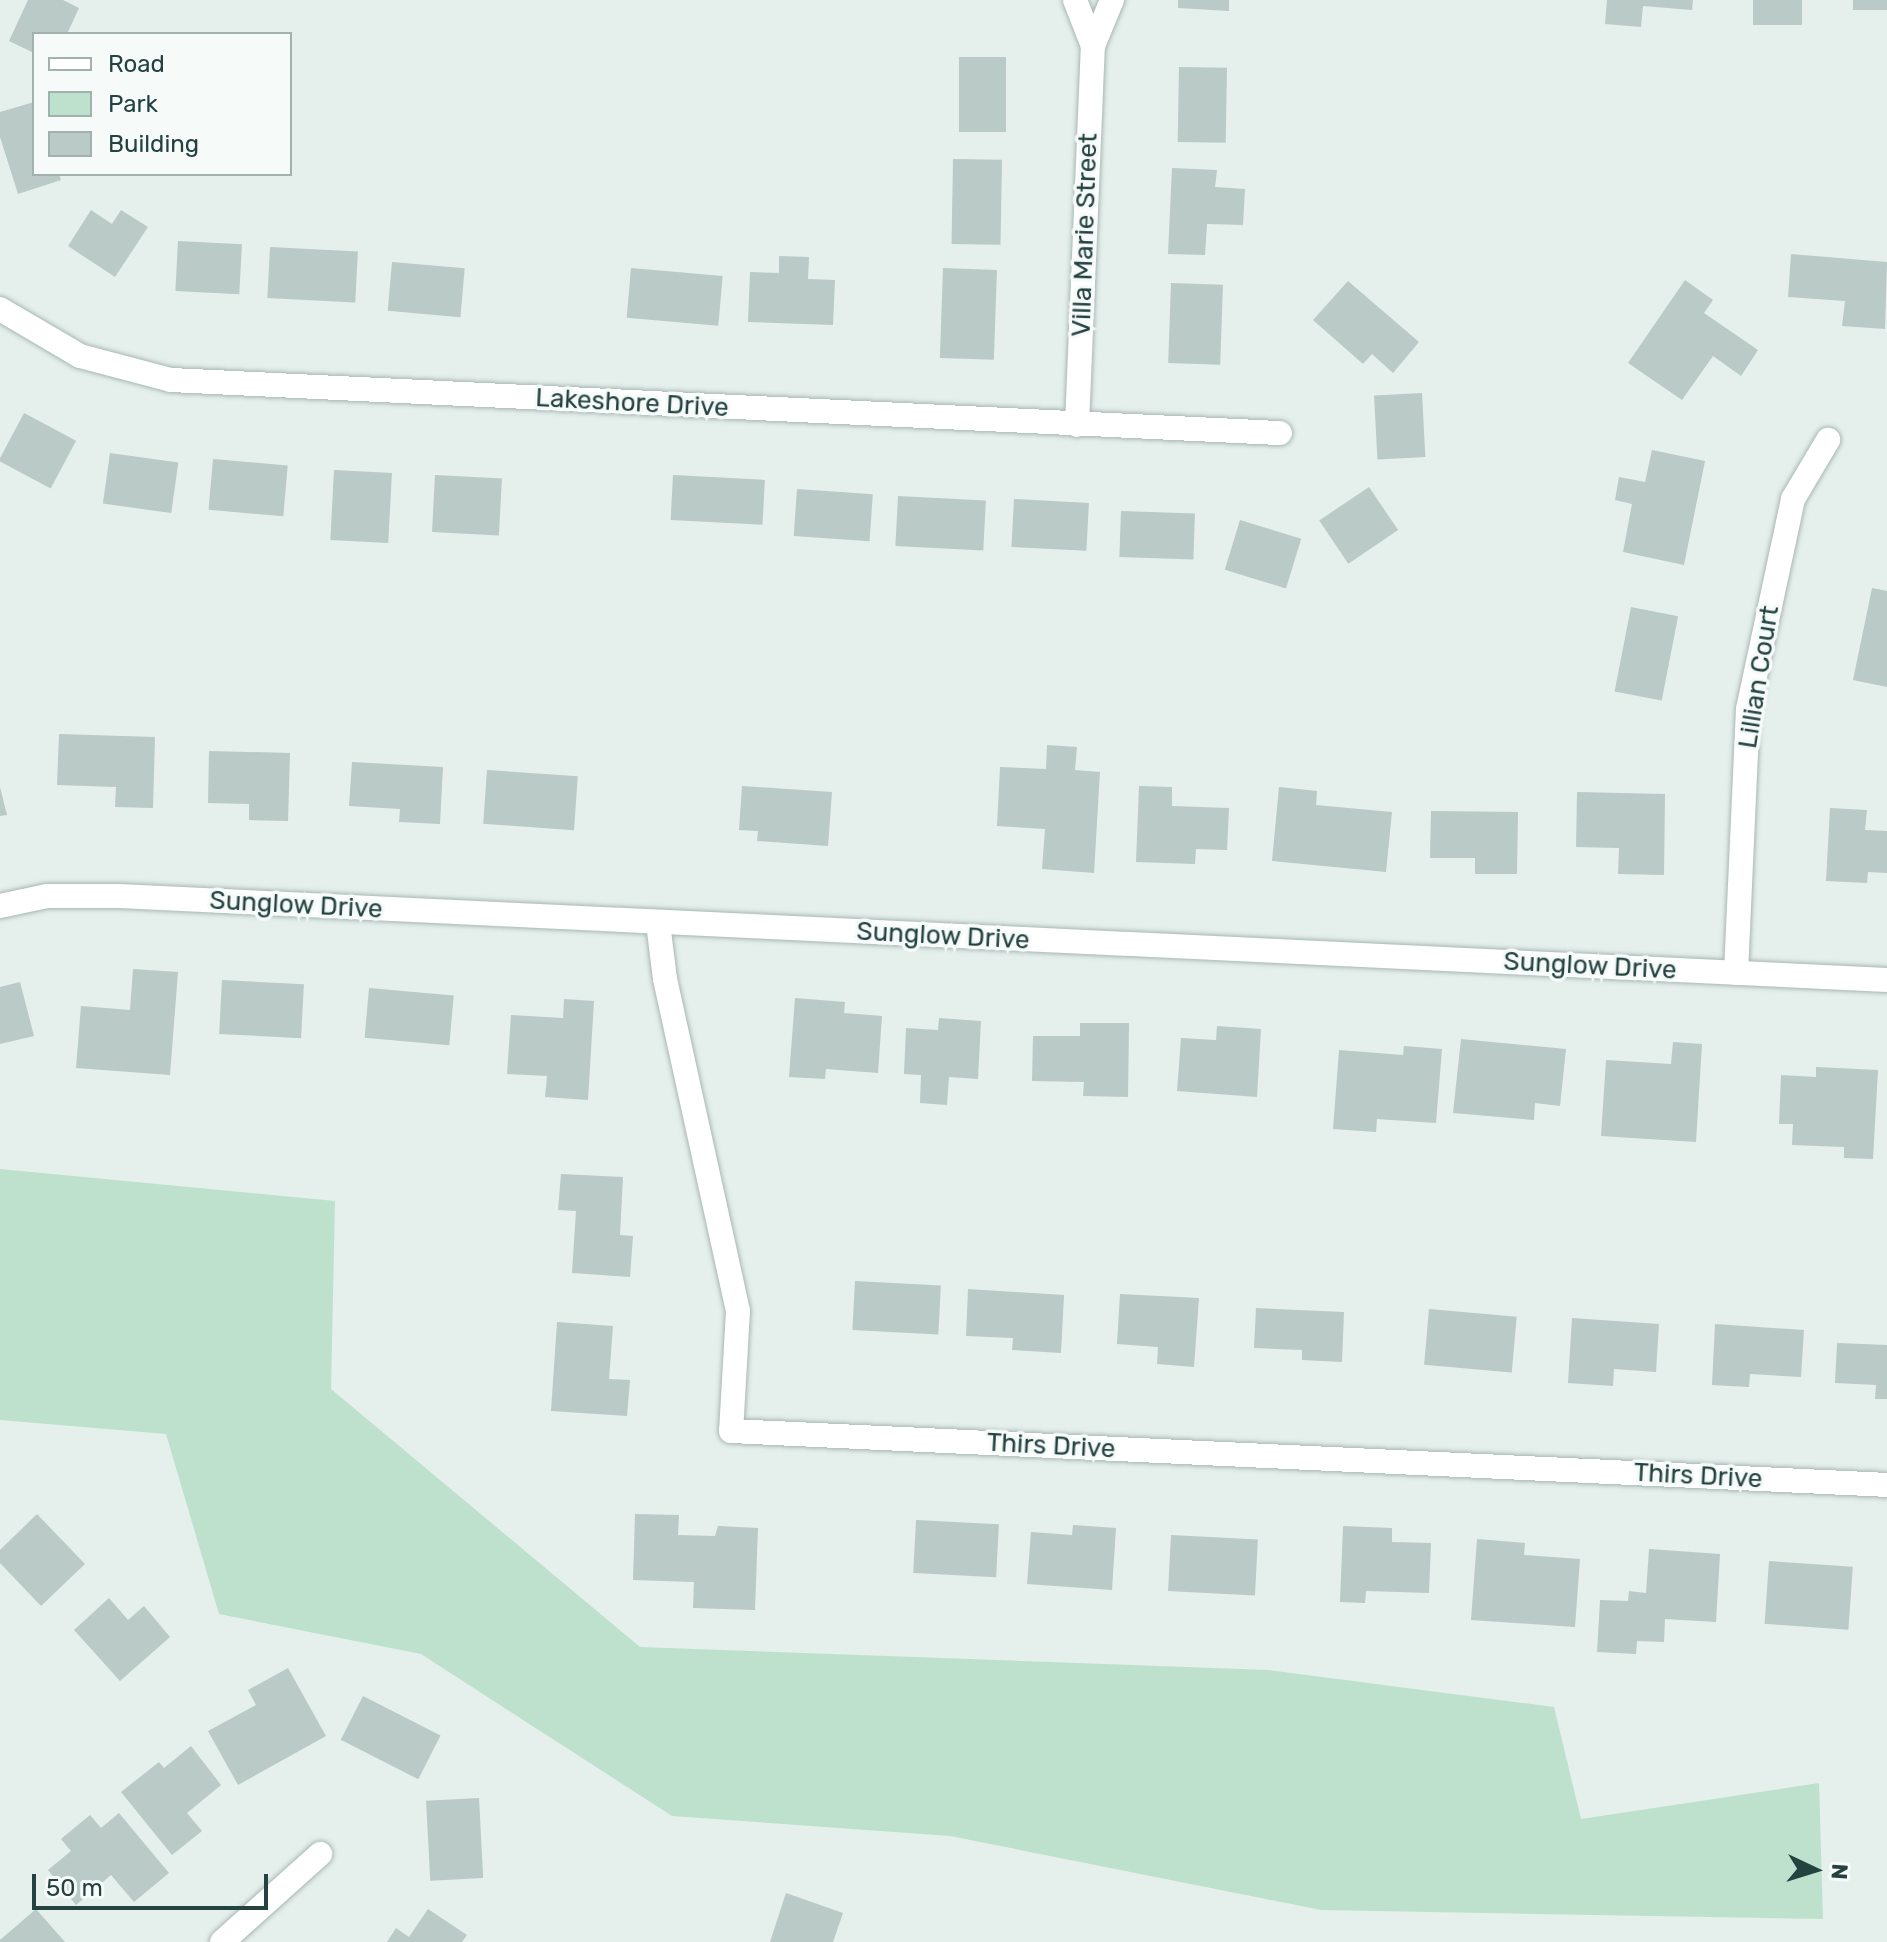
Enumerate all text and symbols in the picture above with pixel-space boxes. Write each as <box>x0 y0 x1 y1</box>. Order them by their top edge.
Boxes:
legend <box>32 32 292 176</box>
text: Road <box>108 50 165 78</box>
text: Park <box>108 90 158 118</box>
text: Building <box>108 130 199 158</box>
street label: Villa Marie Street <box>1066 133 1104 337</box>
street label: Lakeshore Drive <box>535 382 729 424</box>
street label: Lillian Court <box>1732 603 1786 751</box>
street label: Sunglow Drive <box>208 885 384 925</box>
street label: Sunglow Drive <box>855 916 1031 956</box>
street label: Sunglow Drive <box>1502 946 1678 986</box>
street label: Thirs Drive <box>986 1427 1116 1465</box>
street label: Thirs Drive <box>1633 1457 1763 1495</box>
north arrow <box>1775 1830 1855 1910</box>
scale bar <box>36 1858 272 1908</box>
text: N <box>1825 1863 1853 1881</box>
text: 50 m <box>46 1874 103 1902</box>

